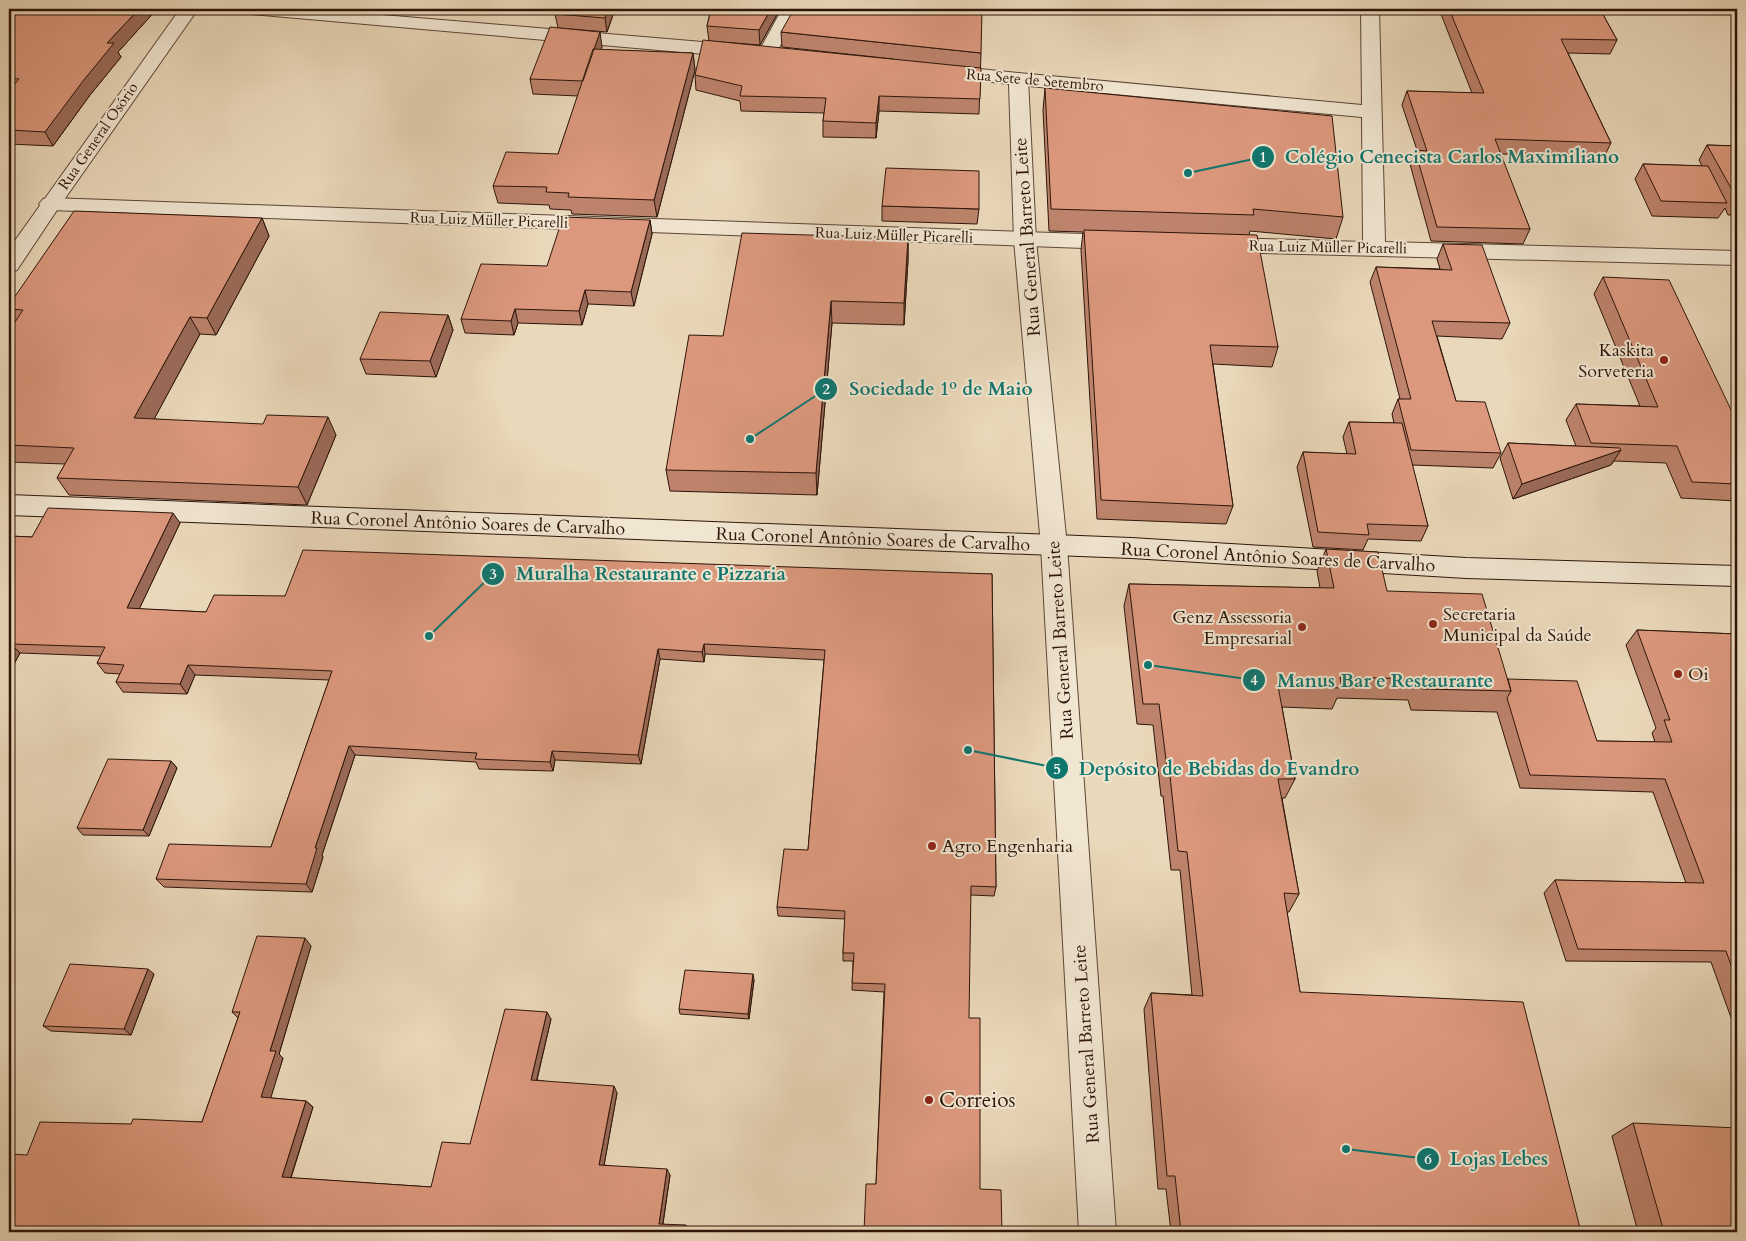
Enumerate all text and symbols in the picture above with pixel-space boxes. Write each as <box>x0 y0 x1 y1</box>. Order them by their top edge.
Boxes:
street label: Rua Sete de Setembro <box>965 64 1105 96</box>
street label: Rua General Osório <box>53 78 143 194</box>
street label: Rua General Barreto Leite <box>1008 137 1047 337</box>
callout: Colégio Cenecista Carlos Maximiliano <box>1250 140 1630 174</box>
text: Colégio Cenecista Carlos Maximiliano <box>1285 144 1619 170</box>
text: 1 <box>1259 147 1267 167</box>
street label: Rua Luiz Müller Picarelli <box>410 207 568 233</box>
street label: Rua Luiz Müller Picarelli <box>815 222 973 248</box>
street label: Rua Luiz Müller Picarelli <box>1249 236 1407 258</box>
place label: Kaskita Sorveteria <box>1578 338 1654 384</box>
marker: Kaskita Sorveteria <box>1658 354 1670 366</box>
callout: Sociedade 1º de Maio <box>814 372 1042 406</box>
text: Sociedade 1º de Maio <box>849 376 1033 402</box>
text: 2 <box>822 379 830 399</box>
street label: Rua Coronel Antônio Soares de Carvalho <box>310 506 626 541</box>
street label: Rua Coronel Antônio Soares de Carvalho <box>715 522 1031 557</box>
street label: Rua Coronel Antônio Soares de Carvalho <box>1120 537 1436 578</box>
street label: Rua General Barreto Leite <box>1041 540 1080 740</box>
callout: Muralha Restaurante e Pizzaria <box>481 557 796 591</box>
text: Muralha Restaurante e Pizzaria <box>516 561 786 587</box>
text: 3 <box>489 564 497 584</box>
place label: Secretaria Municipal da Saúde <box>1443 602 1592 648</box>
place label: Genz Assessoria Empresarial <box>1172 605 1292 651</box>
marker: Secretaria Municipal da Saúde <box>1427 618 1439 630</box>
marker: Genz Assessoria Empresarial <box>1296 621 1308 633</box>
place label: Oi <box>1688 662 1709 687</box>
callout: Manus Bar e Restaurante <box>1242 663 1503 697</box>
text: Manus Bar e Restaurante <box>1277 668 1493 694</box>
marker: Oi <box>1672 668 1684 680</box>
text: 4 <box>1250 670 1258 690</box>
callout: Depósito de Bebidas do Evandro <box>1044 751 1370 785</box>
text: Depósito de Bebidas do Evandro <box>1079 756 1359 782</box>
text: 5 <box>1053 759 1061 779</box>
place label: Agro Engenharia <box>942 834 1073 859</box>
marker: Agro Engenharia <box>926 840 938 852</box>
street label: Rua General Barreto Leite <box>1067 944 1106 1144</box>
place label: Correios <box>939 1086 1016 1115</box>
marker: Correios <box>923 1094 935 1106</box>
callout: Lojas Lebes <box>1415 1142 1559 1176</box>
text: Lojas Lebes <box>1450 1146 1548 1172</box>
text: 6 <box>1424 1149 1432 1169</box>

